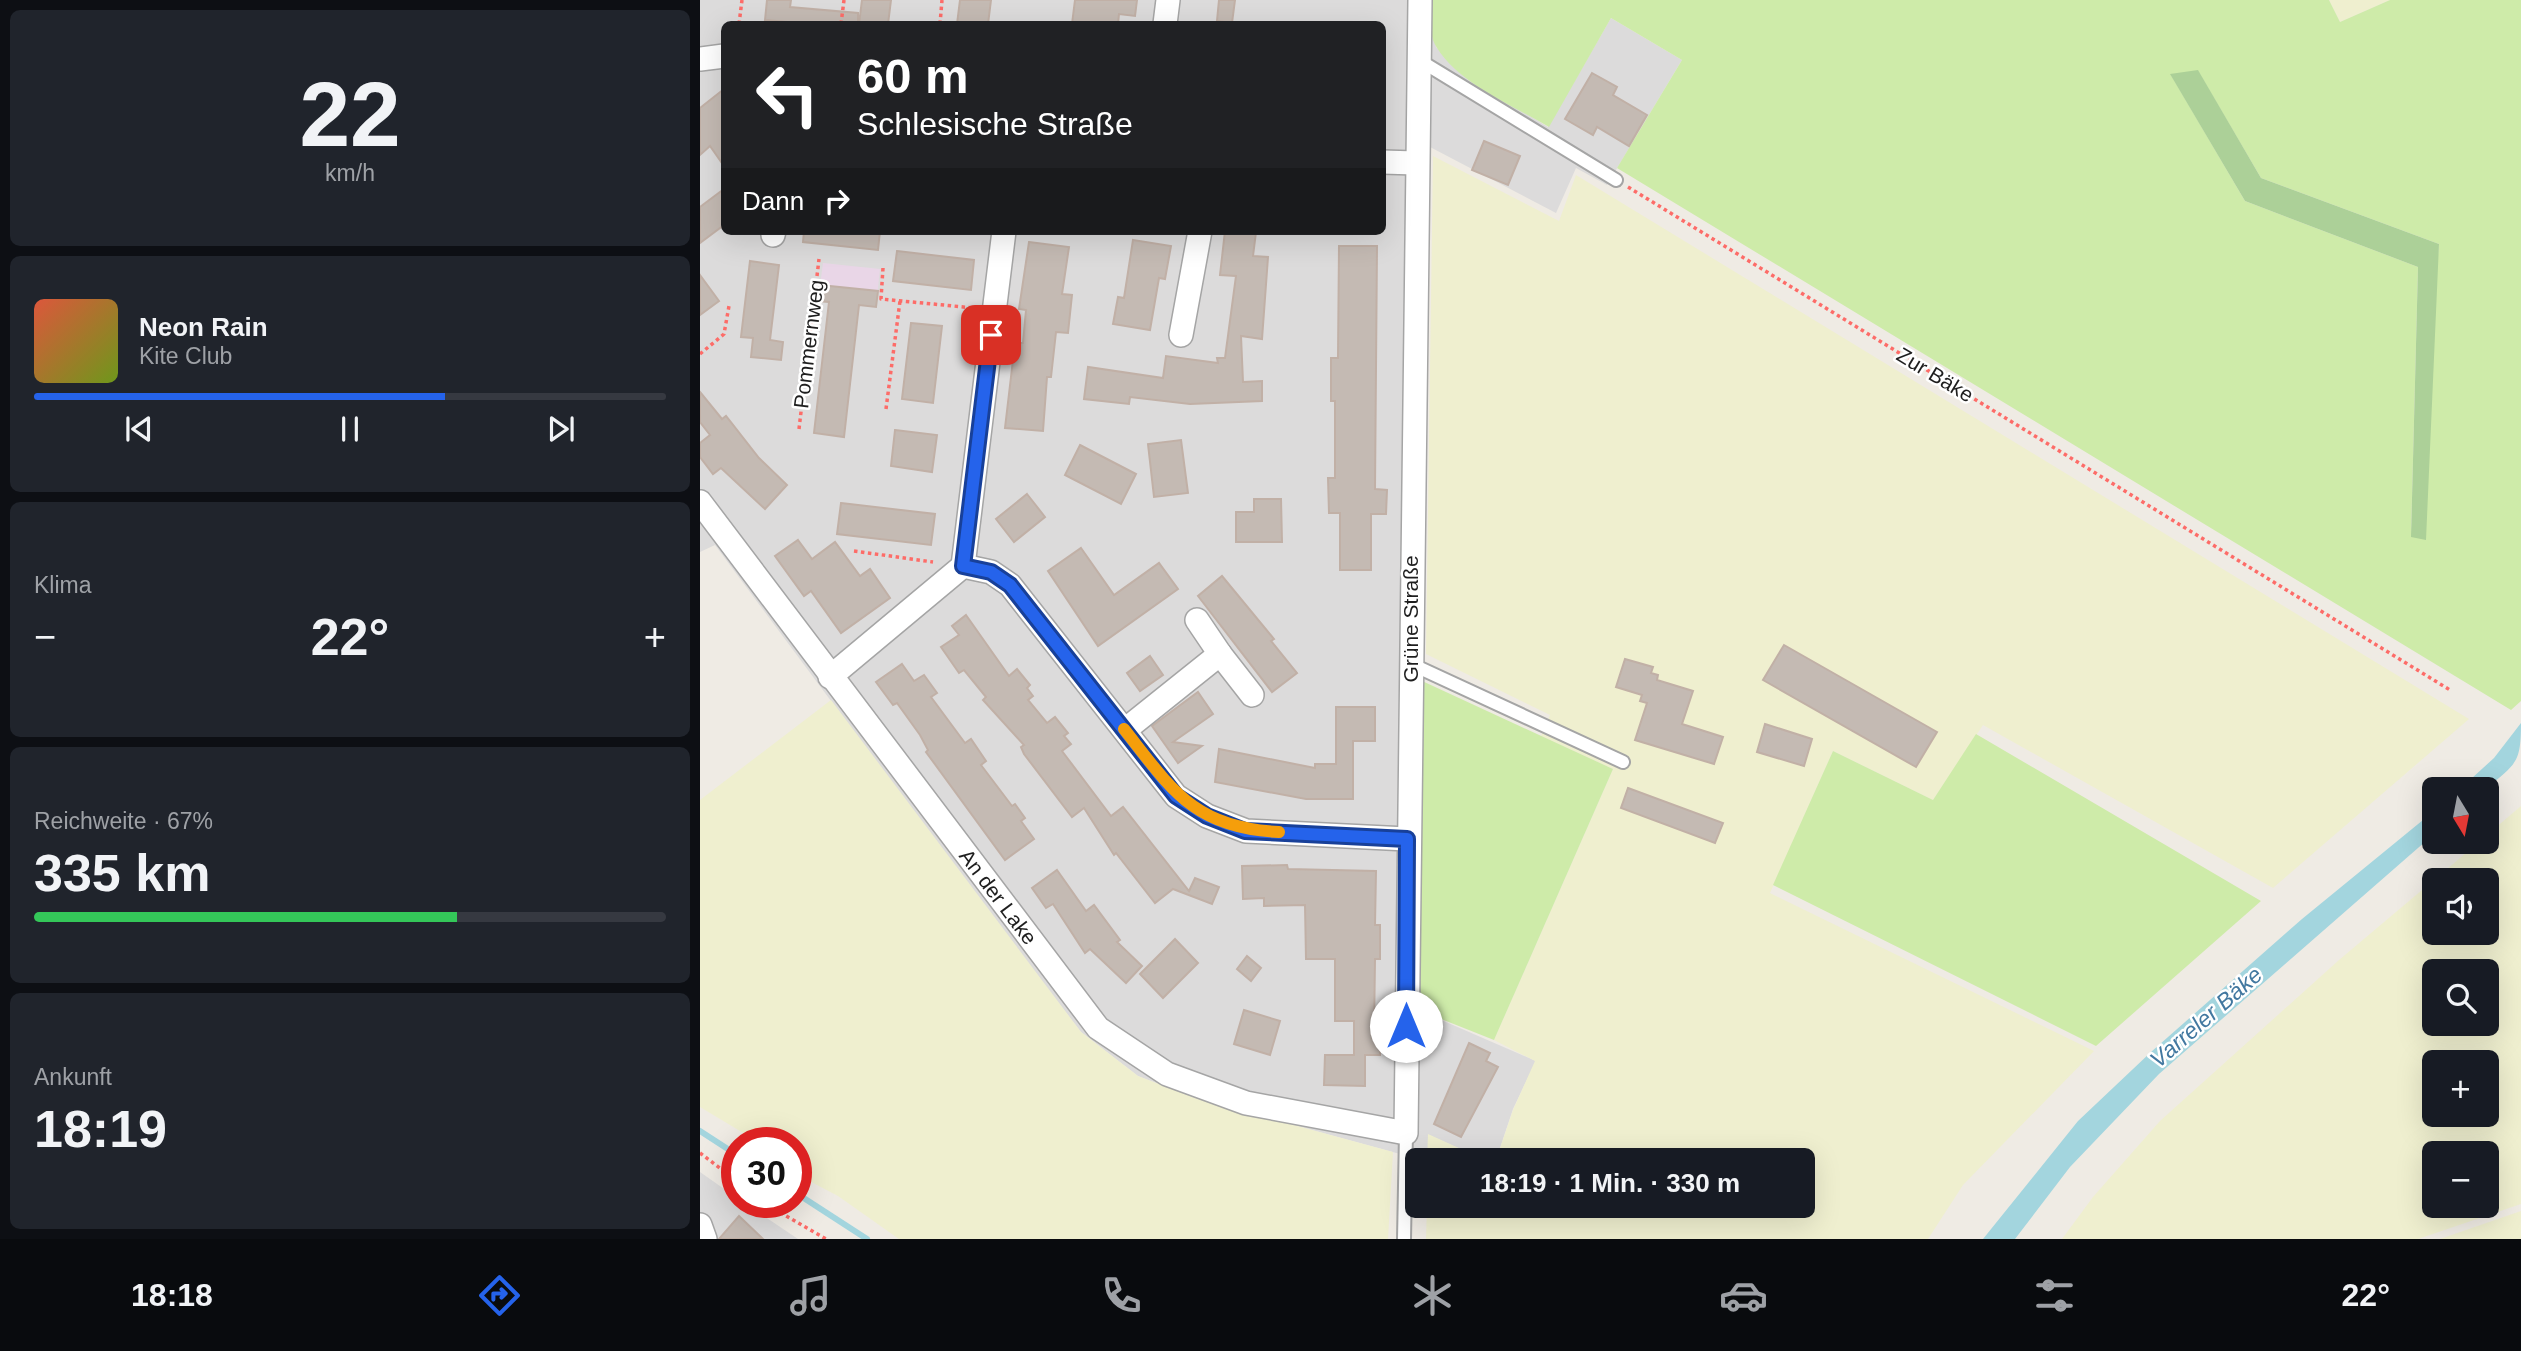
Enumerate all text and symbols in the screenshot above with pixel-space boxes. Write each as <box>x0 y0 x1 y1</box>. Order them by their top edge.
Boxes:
icon: left <box>742 49 833 140</box>
text: 60 m <box>857 49 969 103</box>
text: 22 <box>299 64 401 165</box>
text: Schlesische Straße <box>857 106 1133 142</box>
text: km/h <box>325 160 375 186</box>
icon: right <box>818 182 856 220</box>
text: Dann <box>742 186 804 216</box>
street label: Pommernweg <box>789 278 828 410</box>
pin <box>961 305 1021 365</box>
text: Neon Rain <box>139 312 268 342</box>
icon: arrive <box>972 316 1010 354</box>
text: Kite Club <box>139 343 232 369</box>
street label: Zur Bäke <box>1893 343 1978 406</box>
icon: previous <box>120 410 158 448</box>
icon: pause <box>331 410 369 448</box>
icon: next <box>542 410 580 448</box>
street label: Grüne Straße <box>1399 555 1422 683</box>
text: Klima <box>34 572 92 598</box>
text: 22° <box>311 608 389 666</box>
text: − <box>34 616 56 658</box>
text: + <box>644 616 666 658</box>
north arrow <box>2422 777 2499 854</box>
map controls <box>2422 777 2499 1218</box>
text: Reichweite · 67% <box>34 808 213 834</box>
text: 335 km <box>34 844 210 902</box>
street label: An der Lake <box>955 845 1042 949</box>
button: sound <box>2422 868 2499 945</box>
button: search <box>2422 959 2499 1036</box>
water label: Varreler Bäke <box>2145 961 2267 1073</box>
position arrow <box>1369 989 1443 1063</box>
button: + <box>2422 1050 2499 1127</box>
text: Ankunft <box>34 1064 112 1090</box>
text: 18:19 <box>34 1100 167 1158</box>
speed limit sign: 30 <box>721 1127 812 1218</box>
button: − <box>2422 1141 2499 1218</box>
text: 18:19 · 1 Min. · 330 m <box>1480 1168 1740 1198</box>
icon: directions <box>475 1271 524 1320</box>
icon: music <box>786 1271 835 1320</box>
icon: phone <box>1097 1271 1146 1320</box>
icon: climate <box>1408 1271 1457 1320</box>
icon: car <box>1719 1271 1768 1320</box>
icon: filters <box>2030 1271 2079 1320</box>
text: 18:18 <box>131 1277 213 1313</box>
text: 22° <box>2342 1277 2390 1313</box>

